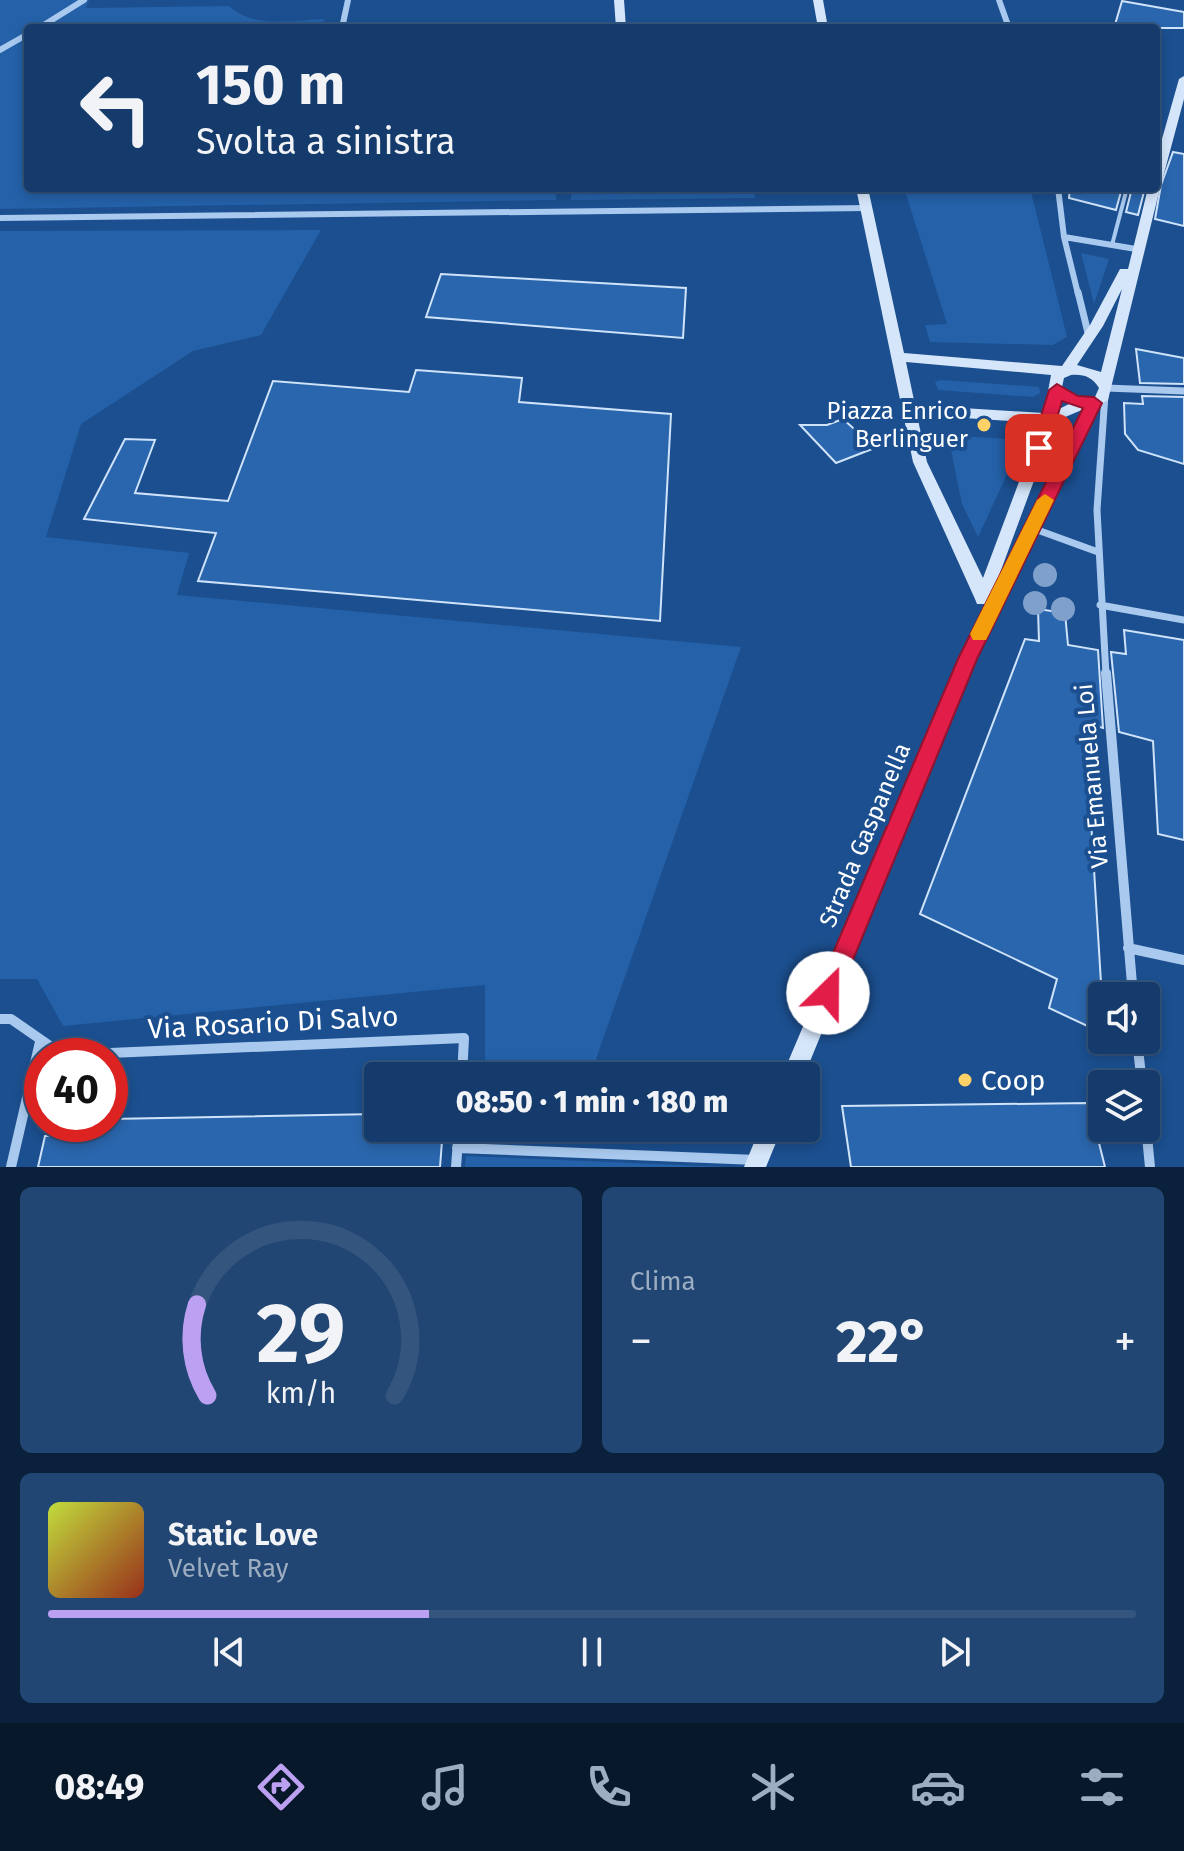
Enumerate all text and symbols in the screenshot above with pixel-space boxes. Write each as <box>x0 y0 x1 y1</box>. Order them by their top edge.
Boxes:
text: 150 m <box>196 52 345 119</box>
icon: left <box>64 56 168 160</box>
text: Svolta a sinistra <box>196 120 456 164</box>
place label: Piazza Enrico Berlinguer <box>826 397 969 453</box>
pin <box>1005 414 1073 482</box>
marker: Piazza Enrico Berlinguer <box>975 416 993 434</box>
icon: arrive <box>1017 426 1061 470</box>
street label: Via Emanuela Loi <box>1070 682 1114 870</box>
street label: Strada Gaspanella <box>814 739 916 931</box>
position arrow <box>786 951 870 1035</box>
map controls <box>1088 982 1160 1142</box>
button: sound <box>1088 982 1160 1054</box>
street label: Via Rosario Di Salvo <box>147 999 399 1046</box>
speed limit sign: 40 <box>24 1038 128 1142</box>
place label: Coop <box>981 1064 1045 1097</box>
button: layers <box>1088 1070 1160 1142</box>
marker: Coop <box>956 1071 974 1089</box>
text: 08:50 · 1 min · 180 m <box>456 1084 728 1120</box>
text: Clima <box>630 1266 696 1297</box>
text: 29 <box>257 1284 345 1384</box>
text: 22° <box>836 1306 930 1378</box>
text: − <box>630 1315 652 1368</box>
text: + <box>1114 1315 1136 1368</box>
text: km/h <box>266 1376 336 1411</box>
text: Static Love <box>168 1517 318 1553</box>
text: Velvet Ray <box>168 1553 288 1584</box>
icon: previous <box>207 1630 251 1674</box>
icon: pause <box>570 1630 614 1674</box>
icon: next <box>933 1630 977 1674</box>
icon: directions <box>253 1759 309 1815</box>
icon: music <box>417 1759 473 1815</box>
icon: phone <box>581 1759 637 1815</box>
icon: climate <box>745 1759 801 1815</box>
icon: car <box>910 1759 966 1815</box>
icon: filters <box>1074 1759 1130 1815</box>
text: 08:49 <box>54 1765 144 1809</box>

